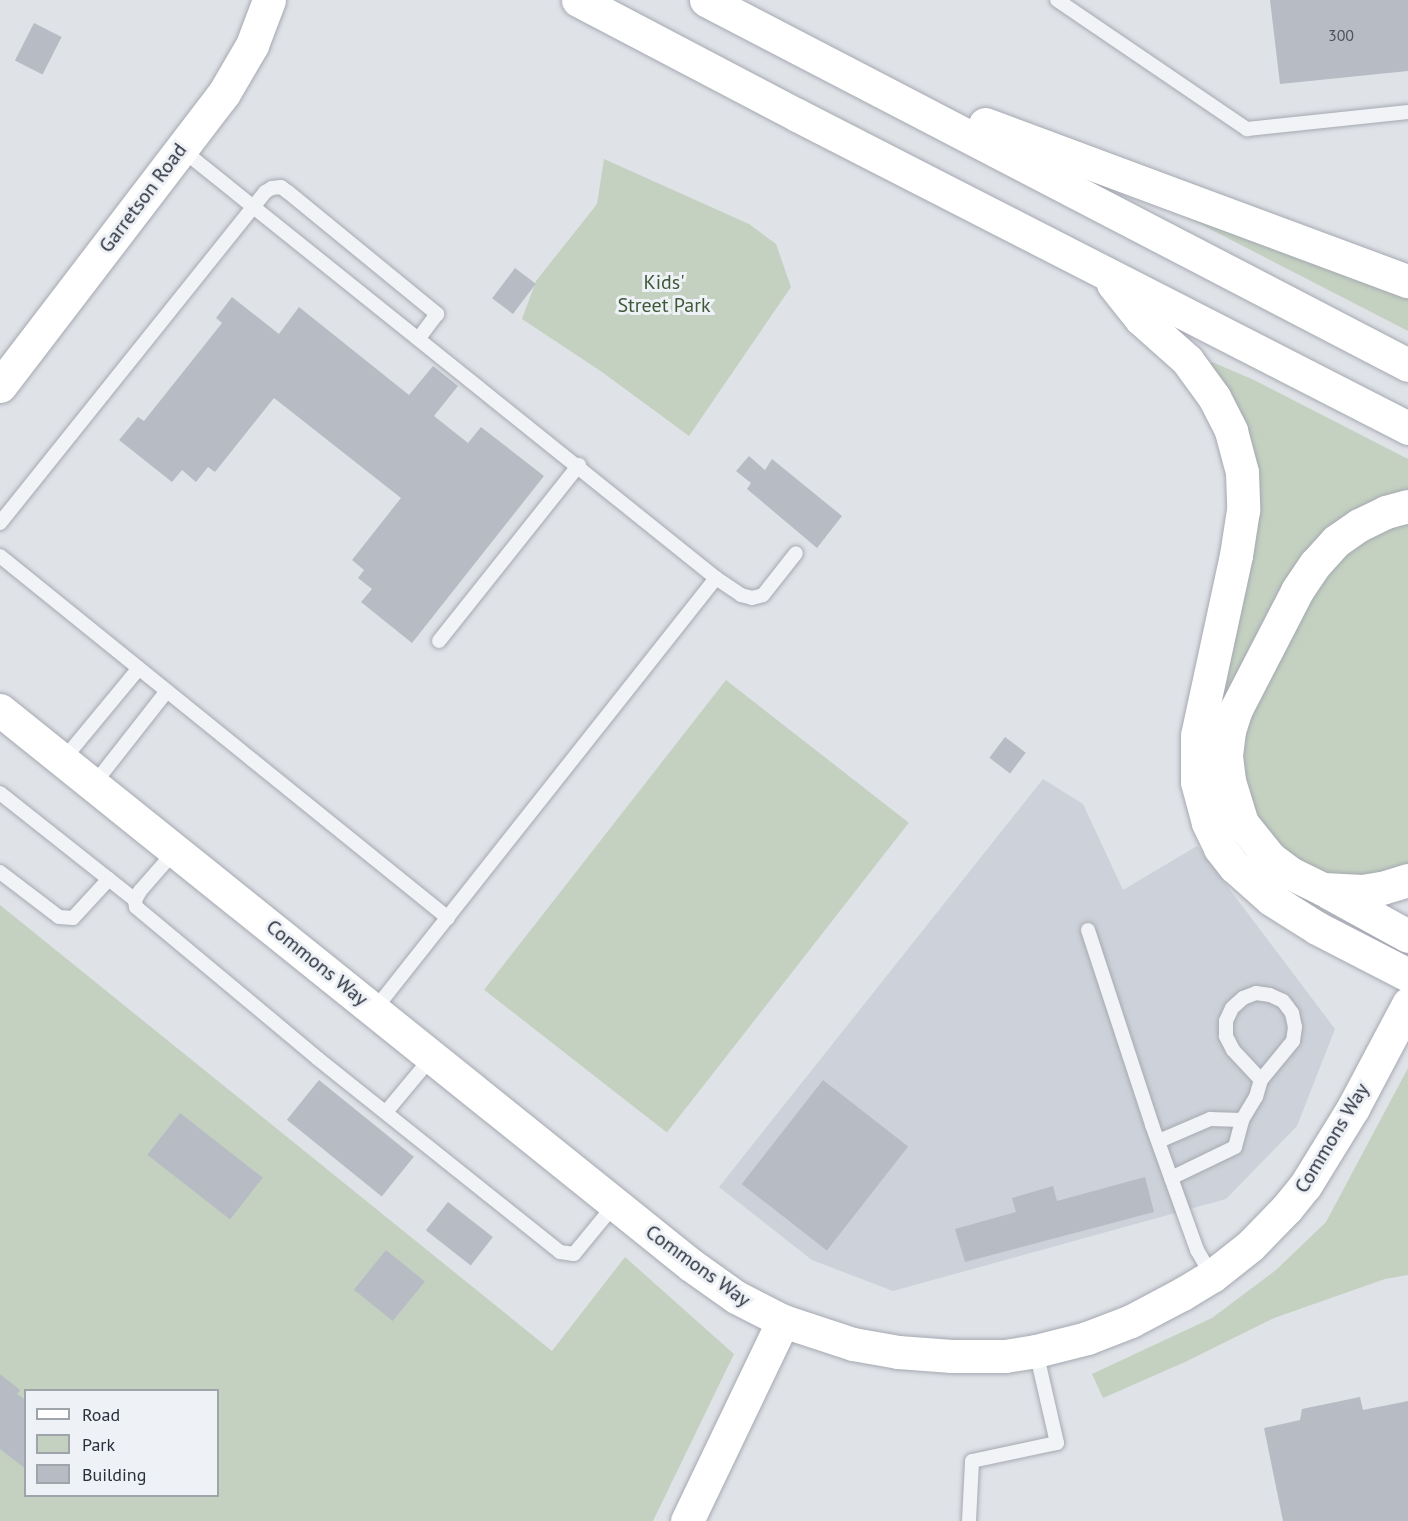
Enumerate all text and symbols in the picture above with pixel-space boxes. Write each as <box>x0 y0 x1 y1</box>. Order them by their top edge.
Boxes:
house number: 300 <box>1328 25 1354 45</box>
street label: Garretson Road <box>94 139 192 257</box>
park label: Kids' Street Park <box>617 271 711 318</box>
street label: Commons Way <box>261 915 373 1011</box>
street label: Commons Way <box>1290 1079 1374 1197</box>
street label: Commons Way <box>641 1220 755 1312</box>
legend <box>24 1389 219 1497</box>
text: Road <box>82 1403 120 1426</box>
text: Park <box>82 1433 115 1456</box>
text: Building <box>82 1463 146 1486</box>

